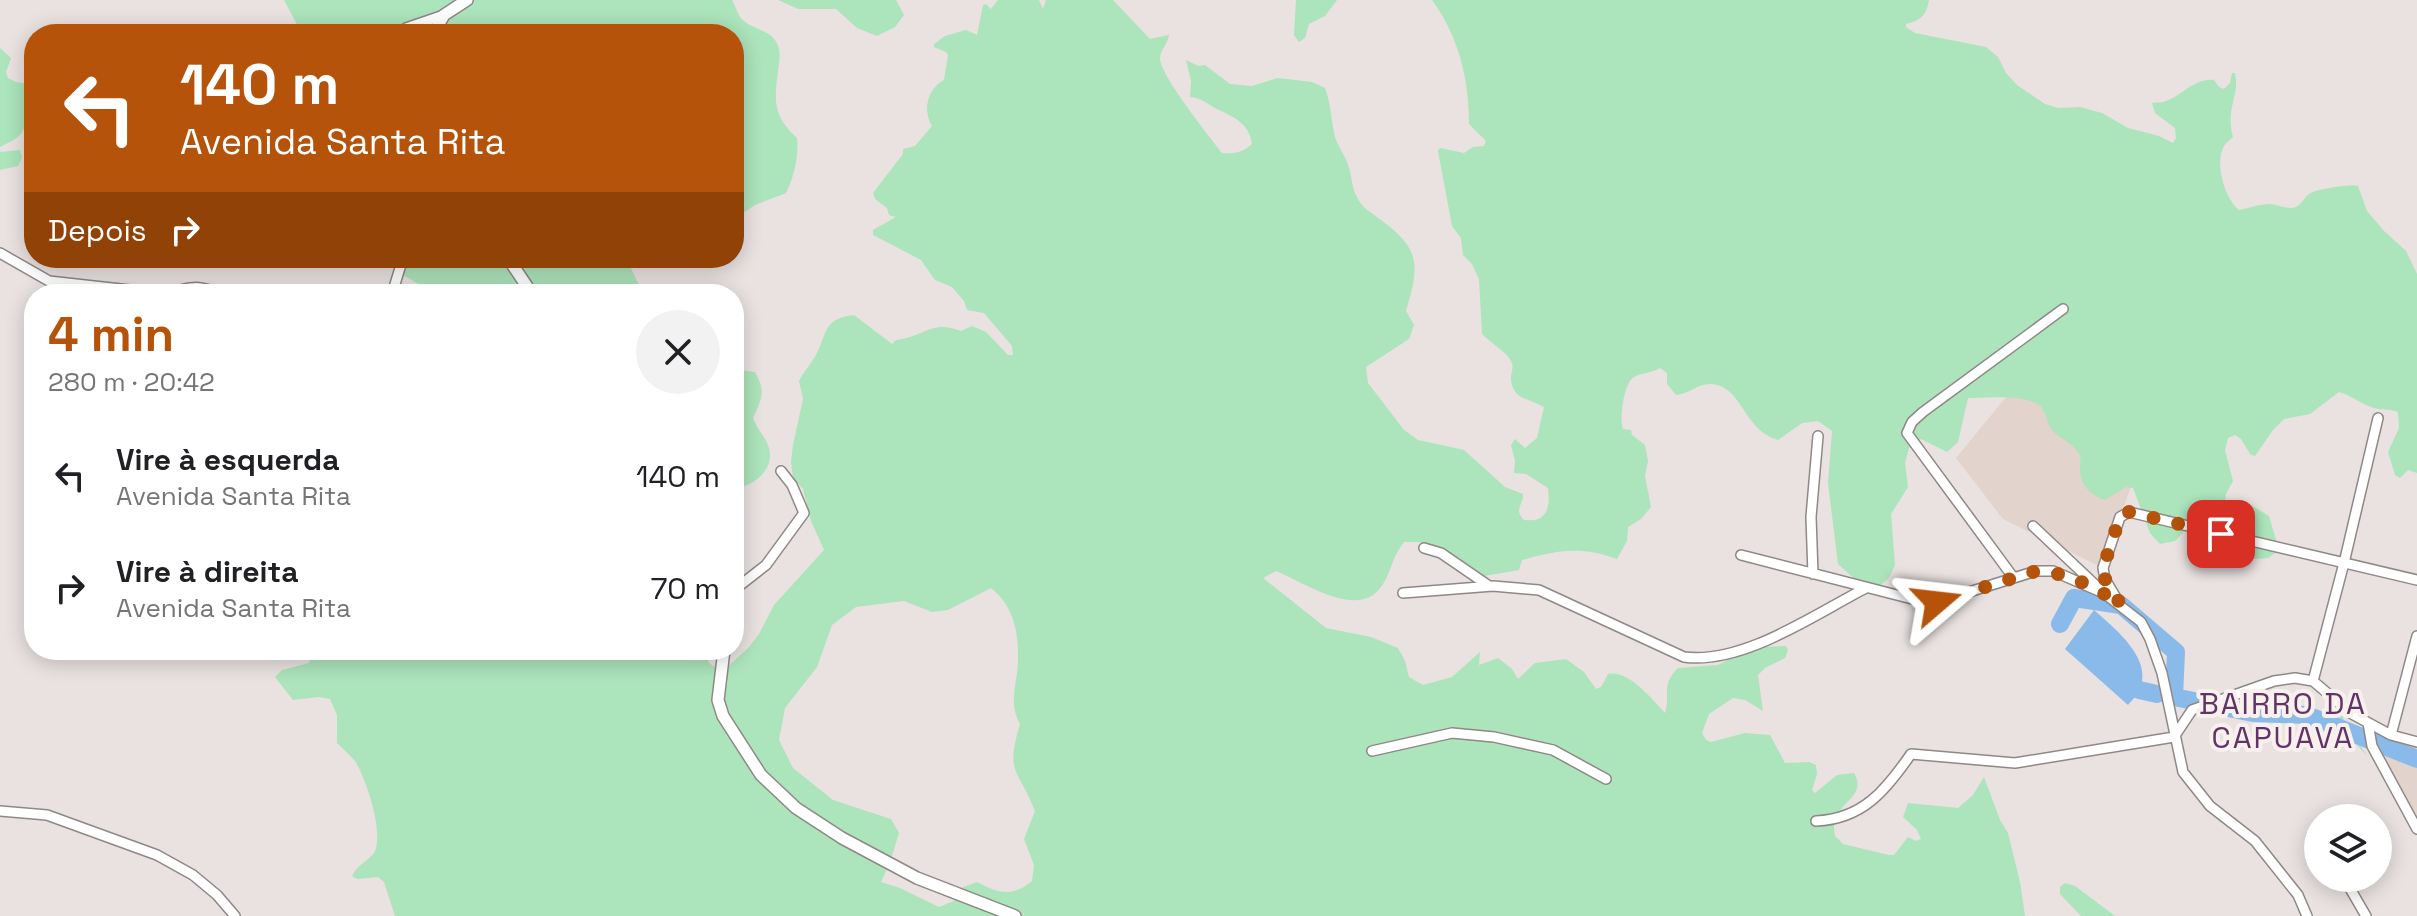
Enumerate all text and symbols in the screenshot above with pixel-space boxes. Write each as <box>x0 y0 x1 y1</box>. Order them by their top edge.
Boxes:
text: 140 m <box>180 49 339 120</box>
icon: left <box>48 56 152 160</box>
text: Avenida Santa Rita <box>180 119 505 165</box>
icon: right <box>163 208 207 252</box>
text: Depois <box>48 211 147 250</box>
text: 4 min <box>48 304 174 365</box>
button: close <box>636 310 720 394</box>
text: 280 m · 20:42 <box>48 365 215 399</box>
text: Vire à esquerda <box>116 440 340 479</box>
icon: left <box>48 454 92 498</box>
text: 140 m <box>636 457 720 496</box>
text: Avenida Santa Rita <box>116 479 351 513</box>
pin <box>2187 500 2255 568</box>
icon: arrive <box>2199 512 2243 556</box>
text: Vire à direita <box>116 552 299 591</box>
position arrow <box>1895 560 1979 644</box>
icon: right <box>48 566 92 610</box>
text: 70 m <box>651 569 720 608</box>
text: Avenida Santa Rita <box>116 591 351 625</box>
district label: BAIRRO DA CAPUAVA <box>2199 684 2367 757</box>
map controls <box>2304 804 2392 892</box>
button: layers <box>2304 804 2392 892</box>

